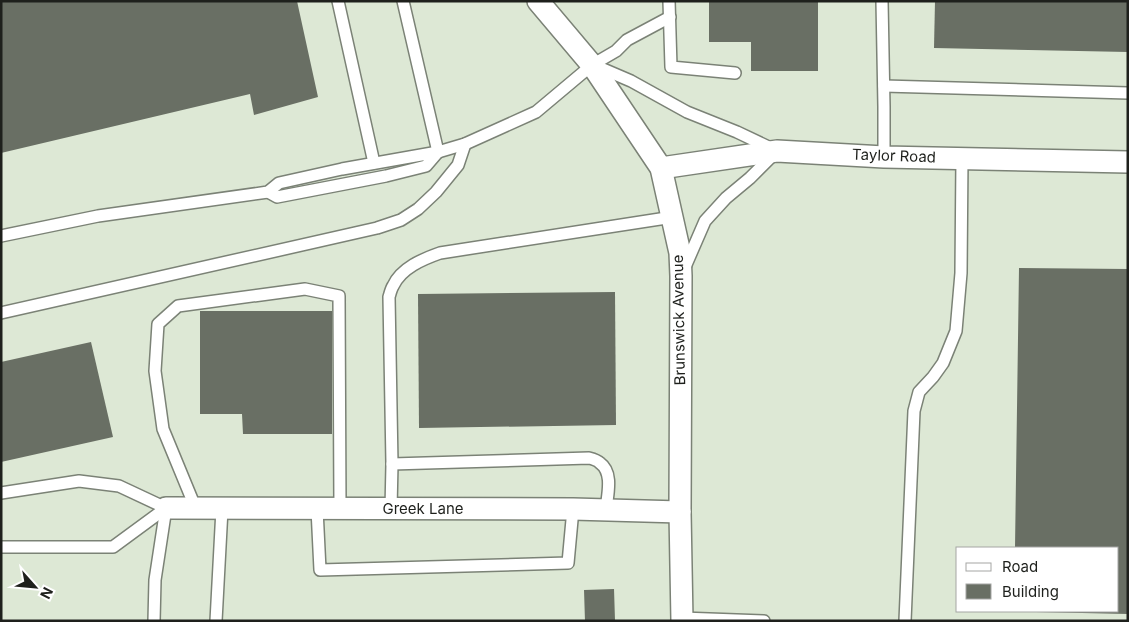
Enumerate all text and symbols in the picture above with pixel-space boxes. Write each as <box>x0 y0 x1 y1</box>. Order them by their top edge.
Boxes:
street label: Taylor Road <box>852 145 936 166</box>
street label: Brunswick Avenue <box>668 254 689 386</box>
street label: Greek Lane <box>382 499 464 518</box>
legend <box>956 547 1119 612</box>
text: Road <box>1002 557 1038 576</box>
north arrow <box>10 562 60 612</box>
text: Building <box>1002 582 1059 601</box>
text: N <box>37 585 57 602</box>

